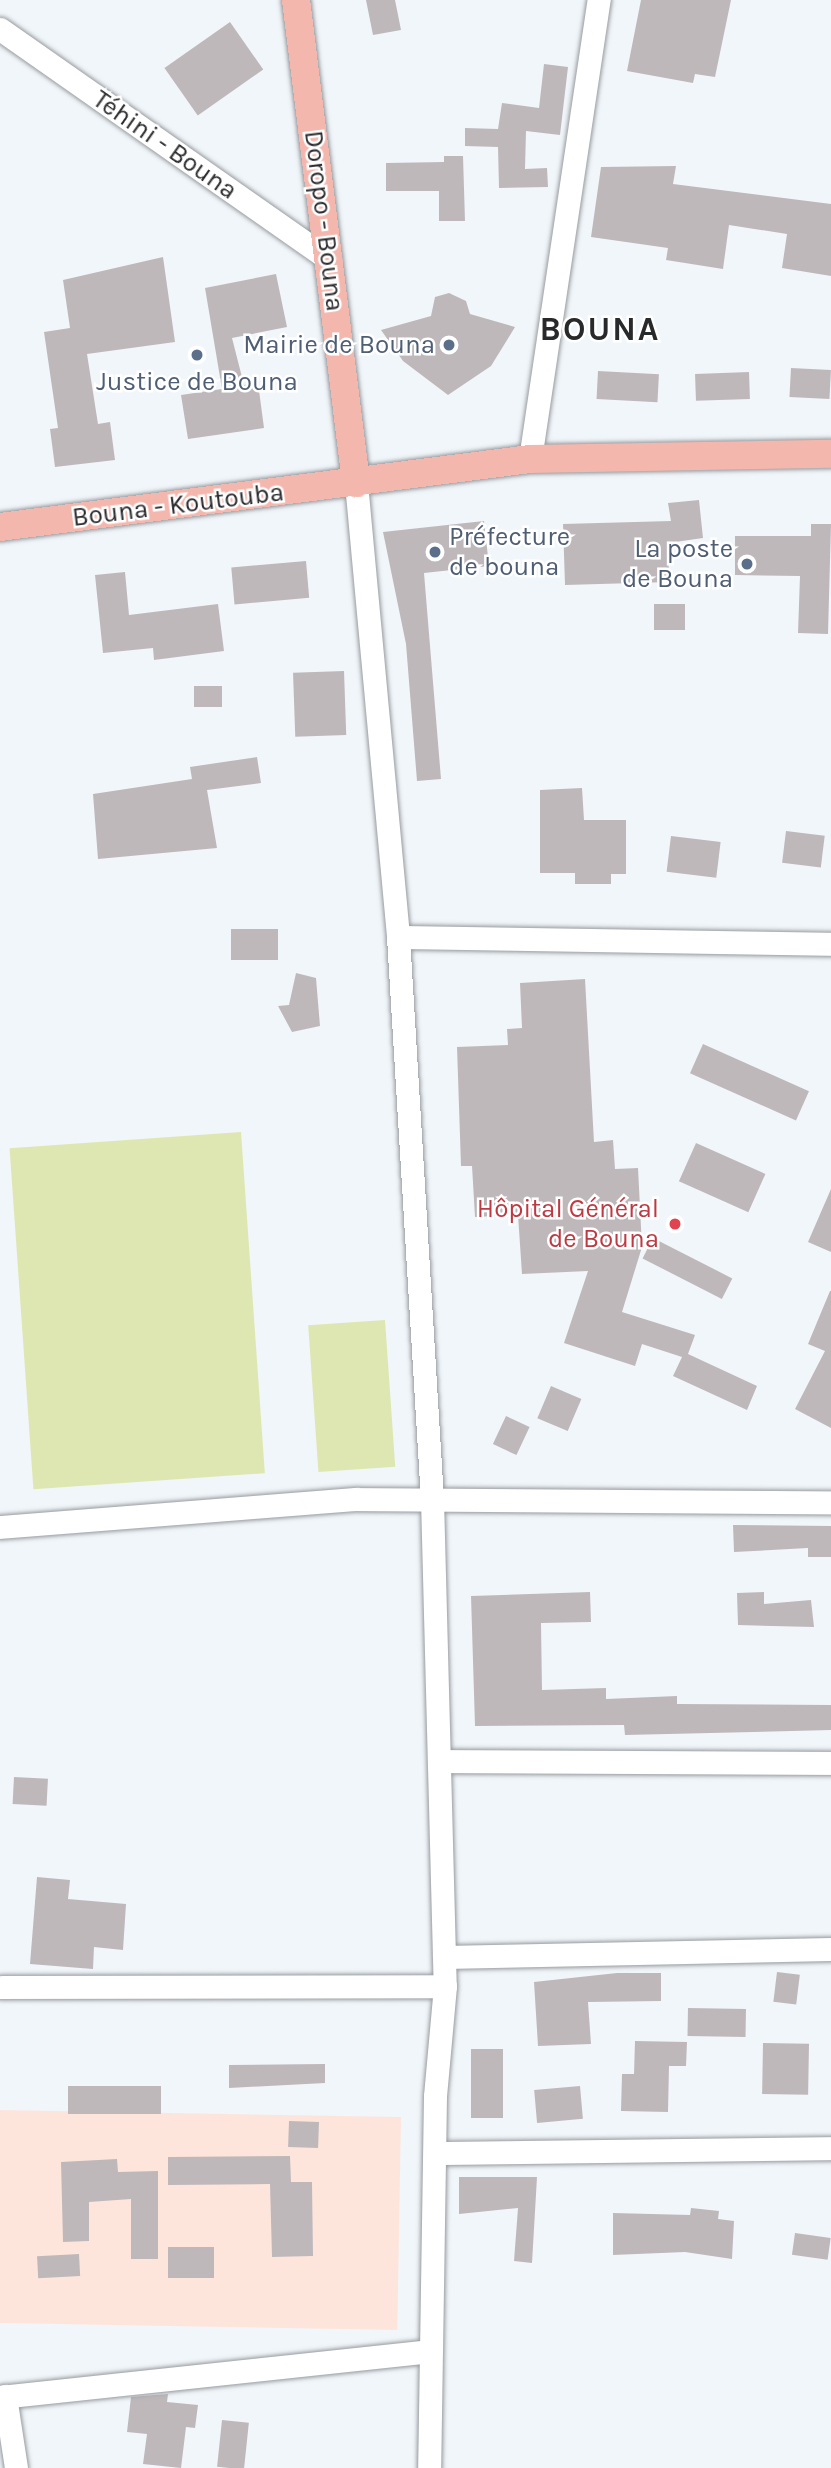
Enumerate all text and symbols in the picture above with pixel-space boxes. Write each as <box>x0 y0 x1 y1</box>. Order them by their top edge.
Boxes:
street label: Téhini - Bouna <box>87 84 243 206</box>
street label: Doropo - Bouna <box>297 129 351 313</box>
district label: BOUNA <box>540 310 660 350</box>
place label: Mairie de Bouna <box>243 329 435 361</box>
marker: Mairie de Bouna <box>441 337 457 353</box>
marker: Justice de Bouna <box>189 347 205 363</box>
place label: Justice de Bouna <box>96 366 298 398</box>
street label: Bouna - Koutouba <box>71 477 285 533</box>
place label: Préfecture de bouna <box>449 521 570 582</box>
place label: La poste de Bouna <box>622 533 733 594</box>
marker: Préfecture de bouna <box>427 544 443 560</box>
marker: La poste de Bouna <box>739 556 755 572</box>
place label: Hôpital Général de Bouna <box>477 1193 659 1254</box>
marker: Hôpital Général de Bouna <box>665 1214 685 1234</box>

